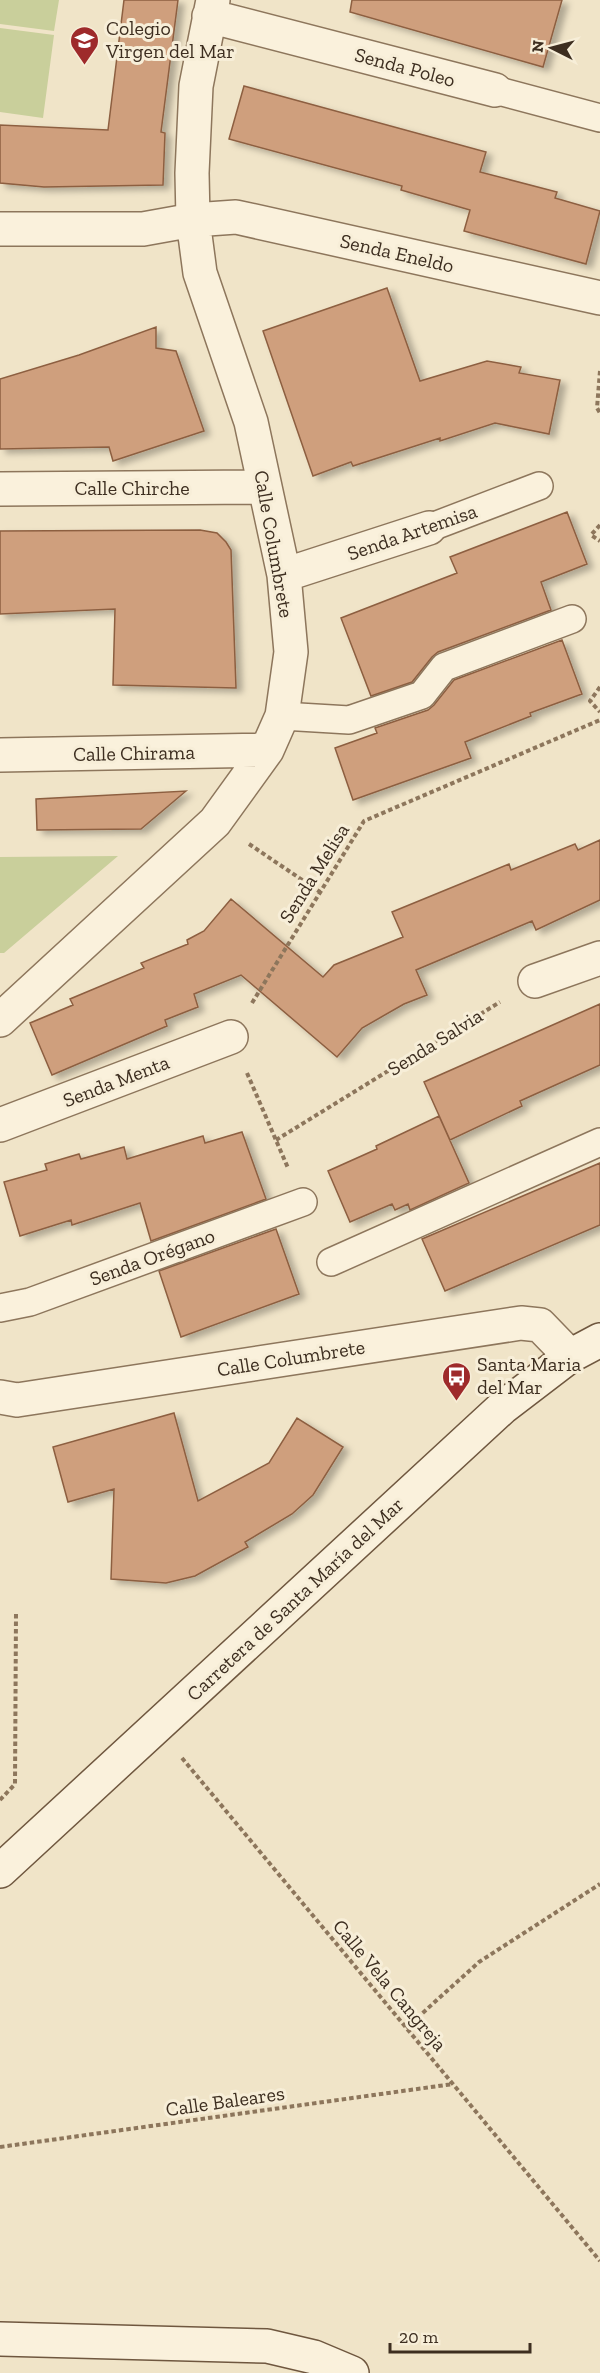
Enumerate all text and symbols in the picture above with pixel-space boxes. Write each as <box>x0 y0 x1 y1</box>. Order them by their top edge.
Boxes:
place label: Colegio Virgen del Mar <box>105 16 235 63</box>
north arrow <box>522 18 582 78</box>
school or university icon: Colegio Virgen del Mar <box>69 24 101 66</box>
text: N <box>527 39 548 54</box>
street label: Senda Poleo <box>352 42 458 92</box>
street label: Senda Eneldo <box>338 228 456 278</box>
street label: Calle Columbrete <box>249 468 299 620</box>
street label: Calle Chirche <box>74 476 190 500</box>
street label: Senda Artemisa <box>344 498 480 565</box>
street label: Calle Chirama <box>73 740 195 766</box>
street label: Senda Melisa <box>274 819 354 927</box>
street label: Senda Salvia <box>383 1003 487 1081</box>
street label: Senda Menta <box>59 1050 173 1112</box>
street label: Senda Orégano <box>86 1223 218 1291</box>
street label: Calle Columbrete <box>215 1334 367 1382</box>
place label: Santa Maria del Mar <box>477 1352 581 1399</box>
bus stop icon: Santa Maria del Mar <box>440 1360 472 1402</box>
street label: Carretera de Santa María del Mar <box>182 1492 408 1706</box>
street label: Calle Vela Cangreja <box>328 1914 452 2056</box>
street label: Calle Baleares <box>164 2081 286 2121</box>
scale bar <box>390 2316 530 2354</box>
text: 20 m <box>399 2326 439 2348</box>

